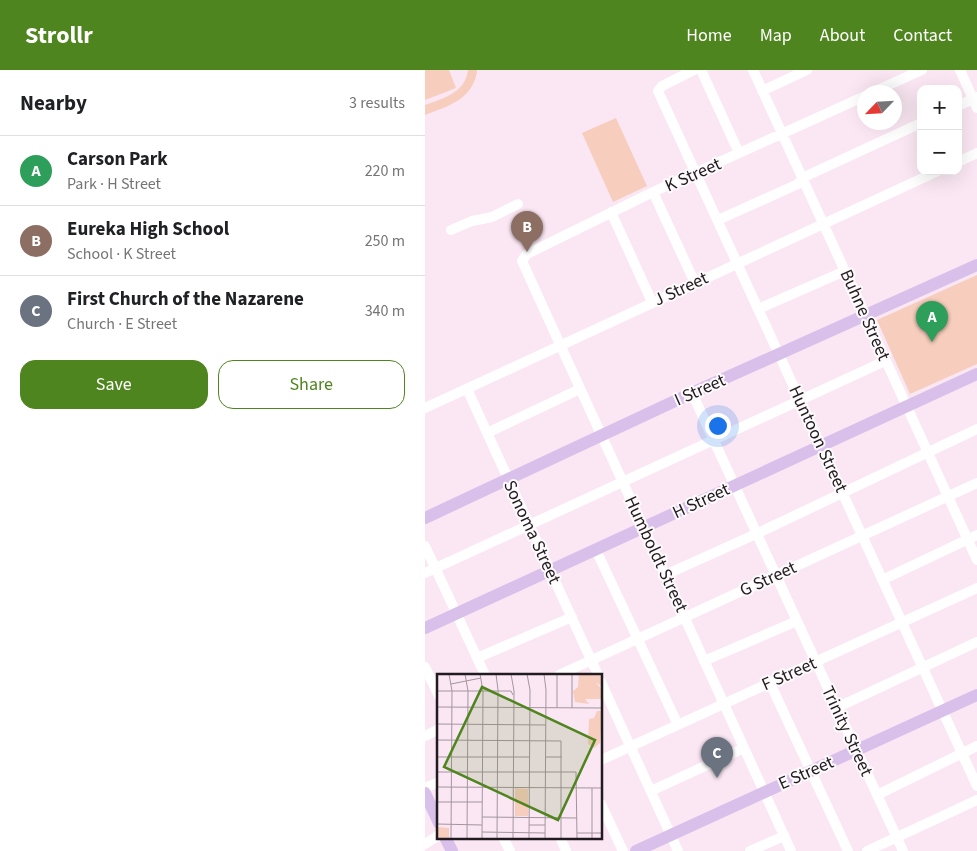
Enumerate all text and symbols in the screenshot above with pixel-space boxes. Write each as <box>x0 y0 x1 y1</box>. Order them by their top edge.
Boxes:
text: Strollr <box>25 18 93 53</box>
text: Home <box>686 23 732 48</box>
text: Map <box>760 23 792 48</box>
text: About <box>820 23 865 48</box>
text: Contact <box>893 23 952 48</box>
north arrow <box>857 85 902 130</box>
map controls <box>917 85 962 175</box>
button: + <box>917 85 962 130</box>
text: Nearby <box>20 88 87 118</box>
text: 3 results <box>349 92 405 114</box>
button: − <box>917 130 962 175</box>
text: Carson Park <box>67 146 168 173</box>
street label: K Street <box>661 152 725 198</box>
text: A <box>31 160 41 182</box>
text: 220 m <box>365 160 405 182</box>
text: Park · H Street <box>67 173 161 195</box>
pin: B <box>511 211 543 252</box>
text: Eureka High School <box>67 216 229 243</box>
text: B <box>31 230 41 252</box>
text: 250 m <box>365 230 405 252</box>
text: School · K Street <box>67 243 176 265</box>
street label: Buhne Street <box>834 265 896 365</box>
street label: J Street <box>650 266 712 312</box>
text: First Church of the Nazarene <box>67 286 304 313</box>
text: C <box>31 300 41 322</box>
text: 340 m <box>365 300 405 322</box>
pin: A <box>916 301 948 342</box>
text: Church · E Street <box>67 313 177 335</box>
button: Save <box>20 360 208 409</box>
button: Share <box>218 360 405 409</box>
street label: I Street <box>671 368 729 412</box>
street label: Huntoon Street <box>782 381 854 497</box>
your location <box>705 413 731 439</box>
street label: Sonoma Street <box>497 476 567 588</box>
street label: H Street <box>668 477 734 525</box>
street label: Humboldt Street <box>618 492 694 616</box>
street label: G Street <box>736 555 800 603</box>
street label: F Street <box>758 651 820 697</box>
inset map <box>437 674 603 838</box>
street label: Trinity Street <box>815 682 879 780</box>
pin: C <box>701 737 733 778</box>
street label: E Street <box>774 750 838 796</box>

